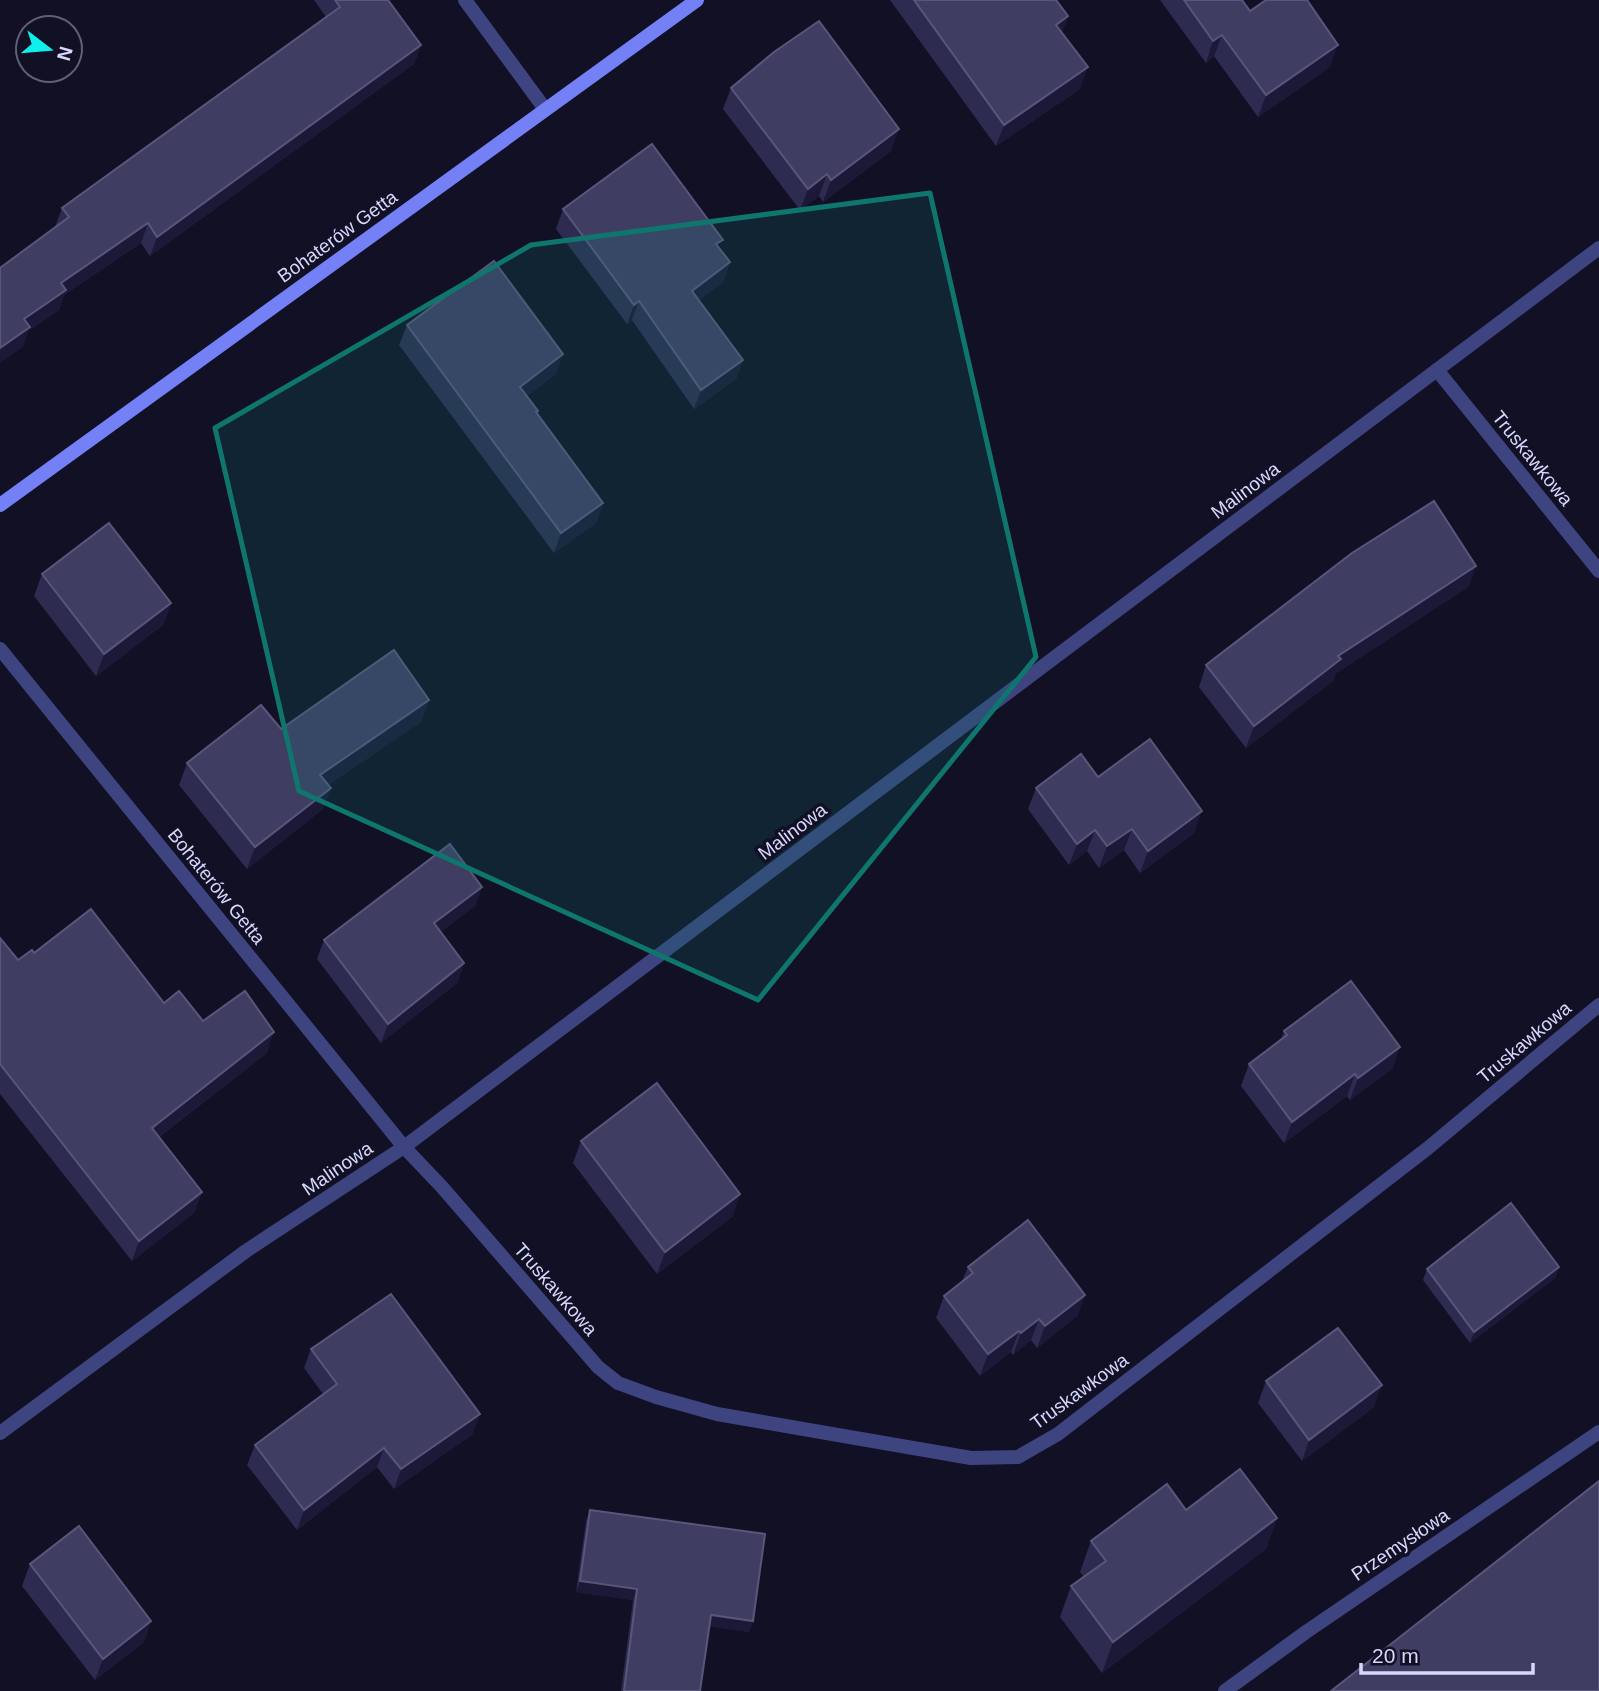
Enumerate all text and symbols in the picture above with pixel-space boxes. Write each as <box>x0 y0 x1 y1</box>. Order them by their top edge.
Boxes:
north arrow <box>14 14 84 84</box>
text: N <box>53 44 77 63</box>
street label: Bohaterów Getta <box>273 186 401 287</box>
street label: Truskawkowa <box>1488 407 1577 510</box>
street label: Malinowa <box>1207 458 1284 523</box>
street label: Malinowa <box>754 799 831 864</box>
street label: Bohaterów Getta <box>164 824 270 949</box>
street label: Truskawkowa <box>1473 997 1576 1088</box>
street label: Malinowa <box>298 1137 377 1200</box>
street label: Truskawkowa <box>510 1239 602 1340</box>
street label: Truskawkowa <box>1026 1349 1133 1434</box>
street label: Przemysłowa <box>1348 1504 1453 1585</box>
scale bar <box>1361 1632 1532 1676</box>
text: 20 m <box>1372 1644 1419 1667</box>

